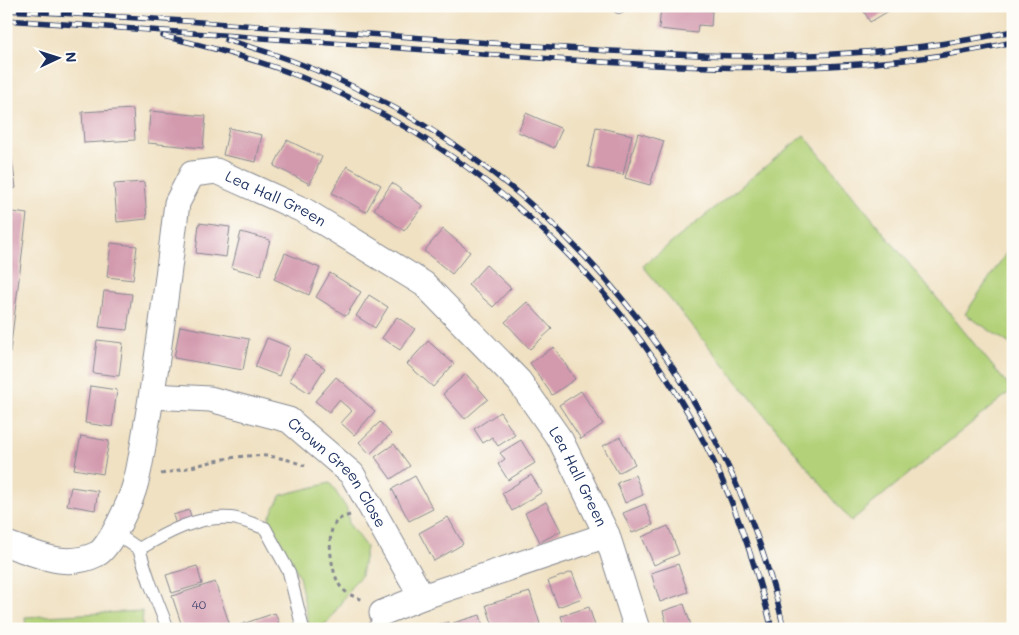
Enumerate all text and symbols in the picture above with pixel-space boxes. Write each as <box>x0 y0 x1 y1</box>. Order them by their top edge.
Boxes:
north arrow <box>32 32 82 82</box>
text: N <box>62 51 81 63</box>
street label: Lea Hall Green <box>222 165 330 231</box>
street label: Crown Green Close <box>284 412 391 531</box>
street label: Lea Hall Green <box>545 422 612 529</box>
house number: 40 <box>192 596 207 612</box>

